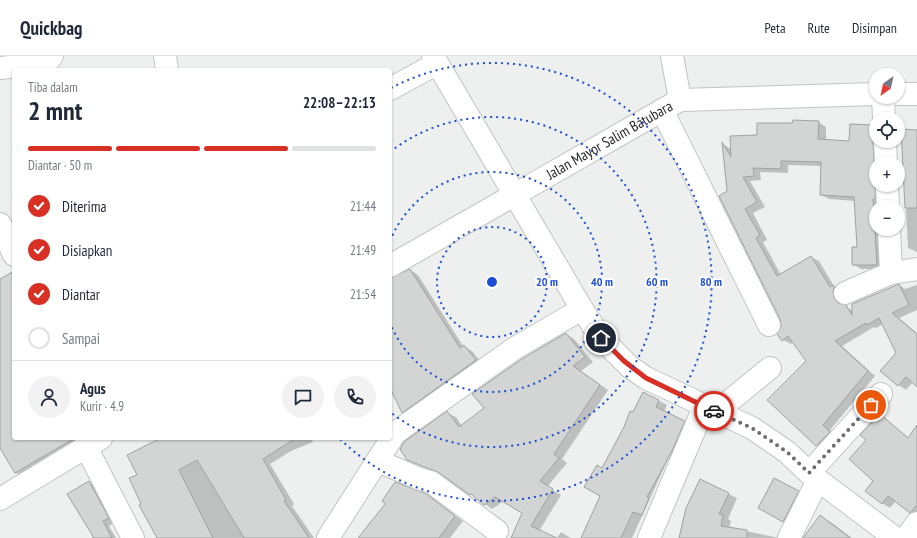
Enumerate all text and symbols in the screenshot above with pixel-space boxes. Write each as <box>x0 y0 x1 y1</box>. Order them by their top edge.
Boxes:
text: Quickbag <box>20 16 82 40</box>
text: Peta <box>764 19 786 37</box>
text: Rute <box>808 19 830 37</box>
text: Disimpan <box>852 19 897 37</box>
north arrow <box>869 68 905 104</box>
map controls <box>869 68 905 236</box>
text: Tiba dalam <box>28 79 78 96</box>
text: 22:08–22:13 <box>303 93 376 112</box>
text: 2 mnt <box>28 94 82 127</box>
street label: Jalan Mayor Salim Batubara <box>542 96 676 184</box>
button: locate <box>869 112 905 148</box>
button: + <box>869 156 905 192</box>
text: Diantar · 50 m <box>28 157 92 174</box>
icon: check <box>28 195 50 217</box>
text: Diterima <box>62 197 106 216</box>
text: 21:44 <box>350 198 376 215</box>
button: − <box>869 200 905 236</box>
icon: check <box>28 239 50 261</box>
text: Disiapkan <box>62 241 112 260</box>
text: 21:49 <box>350 242 376 259</box>
text: 20 m <box>536 274 558 289</box>
text: 40 m <box>591 274 613 289</box>
text: 60 m <box>646 274 668 289</box>
text: 80 m <box>700 274 722 289</box>
centre of rings <box>485 275 499 289</box>
icon: check <box>28 283 50 305</box>
text: Diantar <box>62 285 100 304</box>
text: 21:54 <box>350 286 376 303</box>
pin <box>584 321 618 355</box>
icon: home <box>590 327 612 349</box>
text: Sampai <box>62 329 100 348</box>
button: person <box>28 376 70 418</box>
button: chat <box>282 376 324 418</box>
button: phone <box>334 376 376 418</box>
text: Agus <box>80 379 106 398</box>
pin <box>854 388 888 422</box>
courier <box>694 391 734 431</box>
icon: bag <box>860 394 882 416</box>
text: Kurir · 4.9 <box>80 398 124 415</box>
icon: car <box>703 400 725 422</box>

